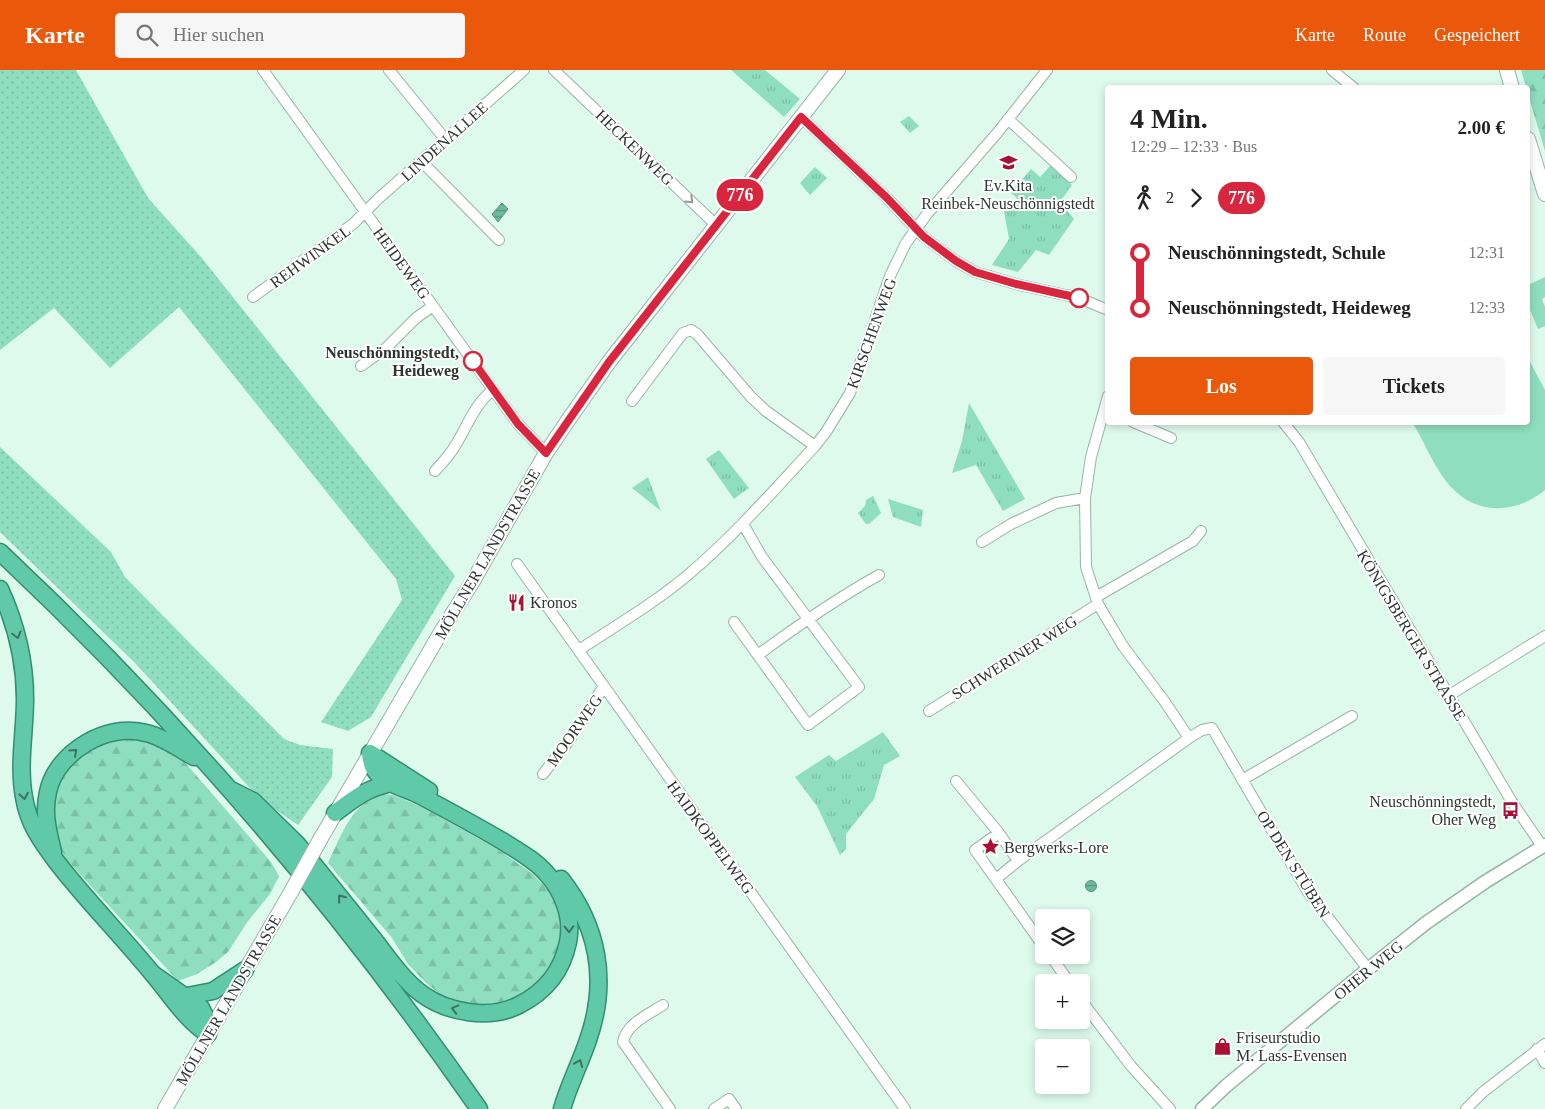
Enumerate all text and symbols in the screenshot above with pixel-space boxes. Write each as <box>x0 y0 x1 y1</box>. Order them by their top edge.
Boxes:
search box <box>115 13 465 58</box>
icon: search <box>133 21 161 49</box>
text: Karte <box>25 22 85 48</box>
text: Hier suchen <box>173 24 264 45</box>
text: Karte <box>1295 25 1335 45</box>
text: Route <box>1363 25 1406 45</box>
text: Gespeichert <box>1434 25 1520 45</box>
street label: LINDENALLEE <box>398 98 491 185</box>
text: 4 Min. <box>1130 103 1208 134</box>
street label: HECKENWEG <box>592 106 677 189</box>
text: 2.00 € <box>1458 117 1505 138</box>
text: 12:29 – 12:33 · Bus <box>1130 138 1257 155</box>
school or university icon: Ev.Kita Reinbek-Neuschönnigstedt <box>998 153 1018 173</box>
place label: Ev.Kita Reinbek-Neuschönnigstedt <box>921 177 1095 213</box>
line badge: 776 <box>711 179 769 211</box>
icon: walk <box>1130 184 1158 212</box>
icon: forward <box>1182 184 1210 212</box>
text: 776 <box>727 185 754 205</box>
text: 776 <box>1228 188 1255 208</box>
text: 2 <box>1166 189 1174 206</box>
one-way arrow <box>685 194 694 203</box>
street label: REHWINKEL <box>267 222 354 291</box>
street label: HEIDEWEG <box>370 224 434 303</box>
text: Neuschönningstedt, Schule <box>1168 242 1386 263</box>
text: 12:31 <box>1469 244 1505 261</box>
street label: KIRSCHENWEG <box>844 275 900 391</box>
unlabelled marker <box>1069 288 1089 308</box>
text: Neuschönningstedt, Heideweg <box>1168 297 1411 318</box>
text: 12:33 <box>1469 299 1505 316</box>
place label: Neuschönningstedt, Heideweg <box>325 344 459 380</box>
marker: Neuschönningstedt, Heideweg <box>463 351 483 371</box>
button: Los <box>1130 357 1313 415</box>
button: Tickets <box>1323 357 1505 415</box>
street label: MÖLLNER LANDSTRASSE <box>432 466 543 643</box>
street label: KÖNIGSBERGER STRASSE <box>1354 547 1469 724</box>
restaurant icon: Kronos <box>506 592 526 612</box>
place label: Kronos <box>530 594 577 611</box>
street label: SCHWERINER WEG <box>949 612 1080 703</box>
one-way arrow <box>11 630 21 638</box>
street label: MOORWEG <box>543 691 606 769</box>
one-way arrow <box>68 749 77 758</box>
street label: HAIDKOPPELWEG <box>664 777 758 898</box>
one-way arrow <box>19 792 29 800</box>
place label: Neuschönningstedt, Oher Weg <box>1369 793 1496 829</box>
bus stop icon: Neuschönningstedt, Oher Weg <box>1500 800 1520 820</box>
street label: OP DEN STÜBEN <box>1254 808 1334 921</box>
place icon: Bergwerks-Lore <box>980 837 1000 857</box>
place label: Bergwerks-Lore <box>1004 839 1109 857</box>
one-way arrow <box>338 895 346 904</box>
map controls <box>1035 909 1090 1094</box>
button: layers <box>1035 909 1090 964</box>
street label: MÖLLNER LANDSTRASSE <box>173 912 284 1089</box>
one-way arrow <box>563 925 574 933</box>
street label: OHER WEG <box>1330 937 1407 1003</box>
button: + <box>1035 974 1090 1029</box>
one-way arrow <box>450 1004 459 1015</box>
place label: Friseurstudio M. Lass-Evensen <box>1236 1029 1347 1064</box>
shop icon: Friseurstudio M. Lass-Evensen <box>1212 1036 1232 1056</box>
button: − <box>1035 1039 1090 1094</box>
one-way arrow <box>572 1059 583 1068</box>

